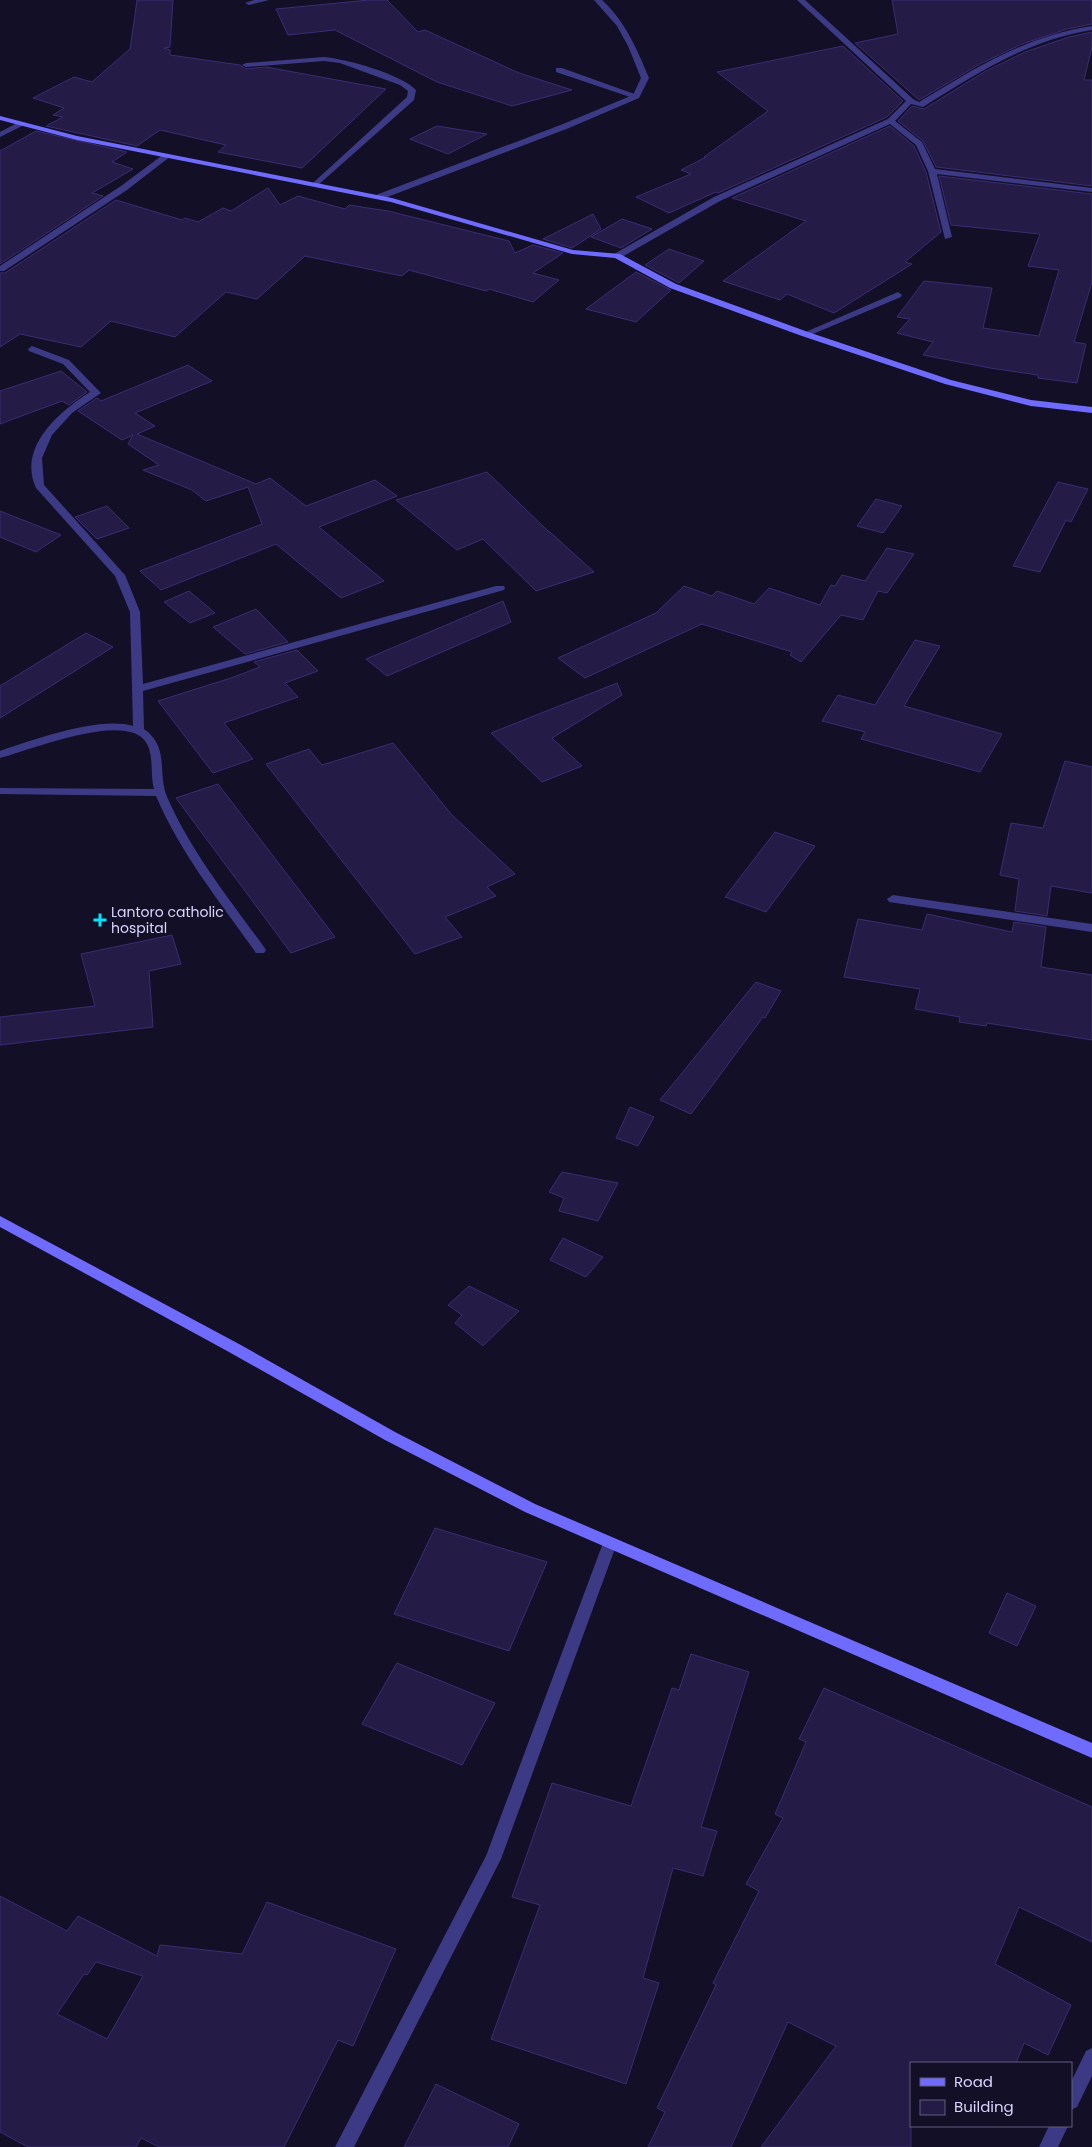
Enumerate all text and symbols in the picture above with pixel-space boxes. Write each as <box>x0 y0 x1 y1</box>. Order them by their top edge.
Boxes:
place label: Lantoro catholic hospital <box>111 902 224 938</box>
marker: Lantoro catholic hospital <box>93 913 107 927</box>
legend <box>910 2062 1072 2127</box>
text: Road <box>954 2071 993 2092</box>
text: Building <box>954 2096 1014 2117</box>

